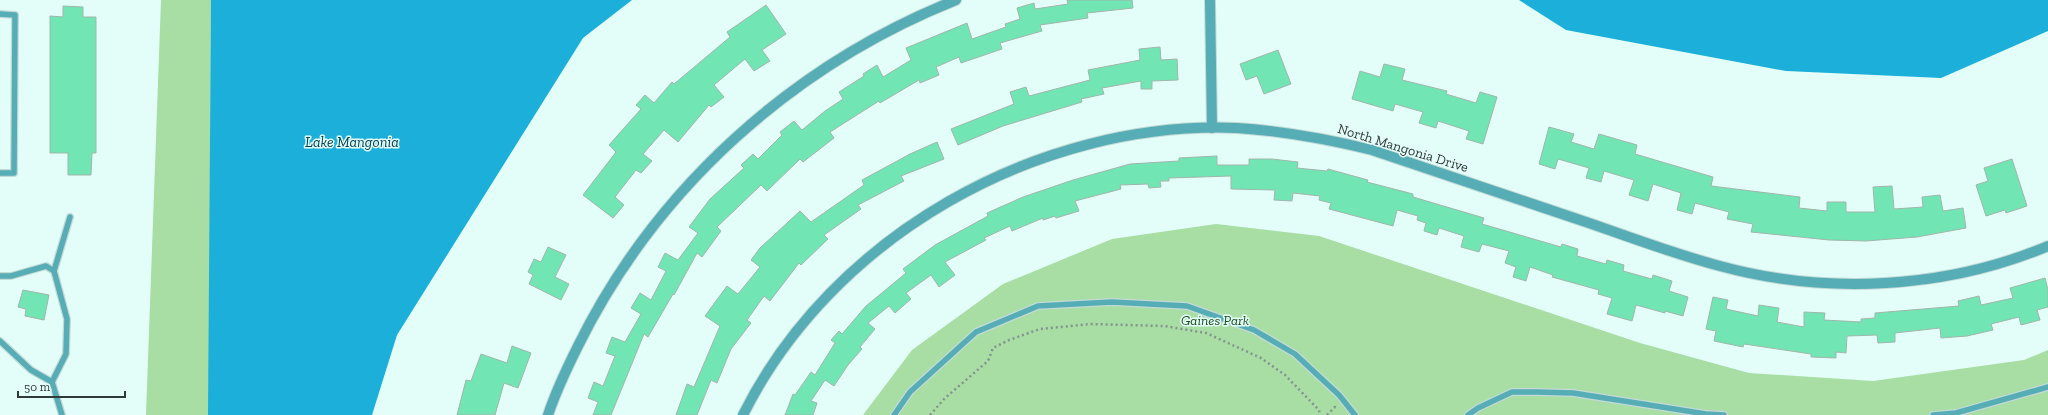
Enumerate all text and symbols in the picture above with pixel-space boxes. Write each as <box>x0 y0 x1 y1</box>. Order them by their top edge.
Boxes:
street label: North Mangonia Drive <box>1336 120 1471 176</box>
water label: Lake Mangonia <box>305 133 399 151</box>
park label: Gaines Park <box>1181 312 1249 329</box>
scale bar <box>18 373 125 399</box>
text: 50 m <box>24 380 51 394</box>

